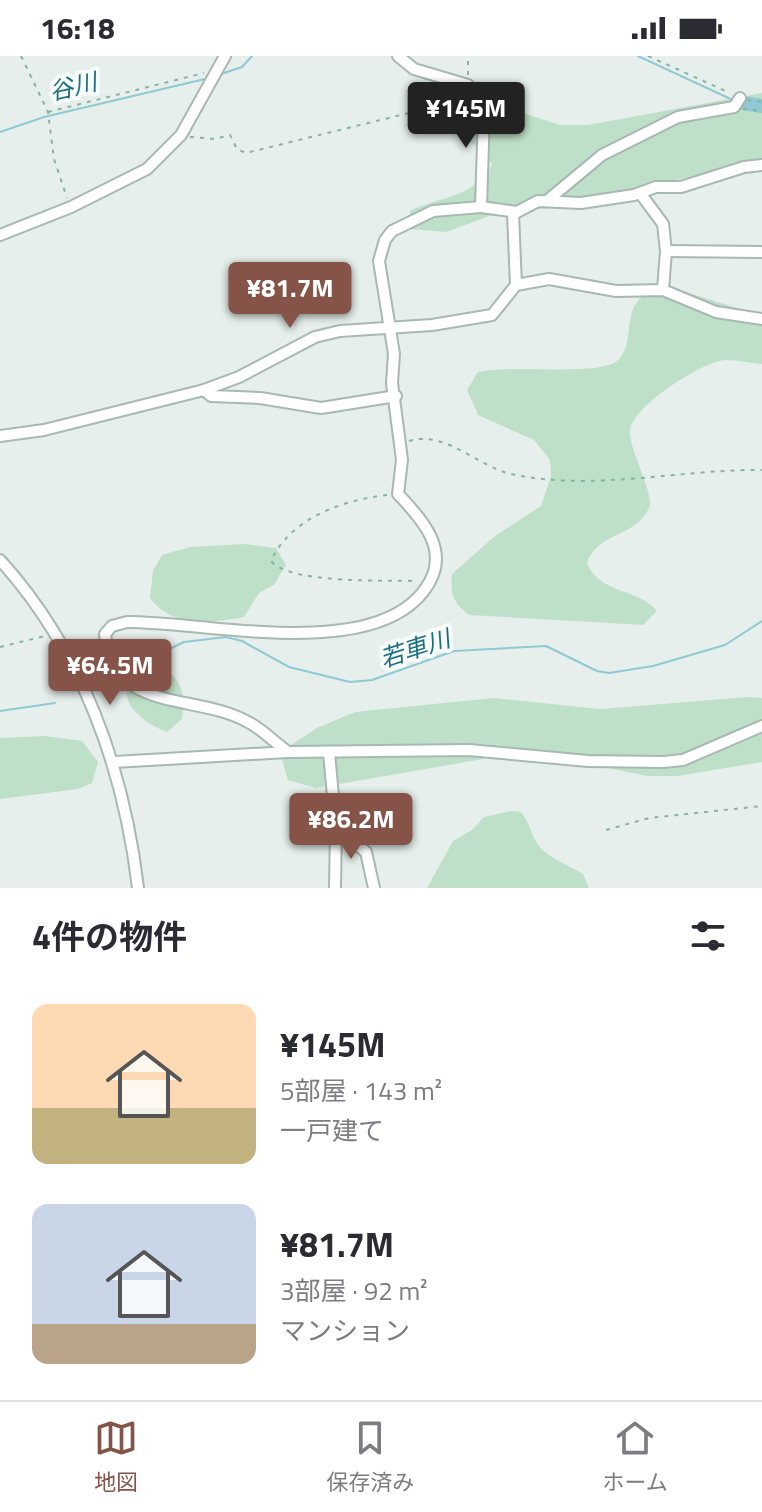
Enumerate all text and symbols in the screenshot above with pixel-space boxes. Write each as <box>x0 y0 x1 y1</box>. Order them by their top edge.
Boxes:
text: 16:18 <box>40 5 115 51</box>
water label: 谷川 <box>45 62 103 109</box>
pin: ¥145M <box>410 82 522 150</box>
text: ¥145M <box>426 88 506 127</box>
pin: ¥81.7M <box>225 262 355 330</box>
text: ¥81.7M <box>246 268 334 307</box>
water label: 若車川 <box>375 619 457 676</box>
pin: ¥64.5M <box>45 639 175 707</box>
text: ¥64.5M <box>66 645 154 684</box>
pin: ¥86.2M <box>286 793 416 861</box>
text: ¥86.2M <box>307 799 395 838</box>
text: 4件の物件 <box>32 910 187 962</box>
icon: filters <box>686 914 730 958</box>
text: ¥145M <box>280 1018 385 1070</box>
icon: home <box>96 1036 192 1132</box>
text: 5部屋 · 143 m² <box>280 1071 442 1110</box>
text: 一戸建て <box>280 1111 384 1150</box>
text: ¥81.7M <box>280 1218 394 1270</box>
icon: home <box>96 1236 192 1332</box>
text: 3部屋 · 92 m² <box>280 1271 428 1310</box>
text: マンション <box>280 1311 410 1350</box>
tab: 地図 <box>94 1416 138 1499</box>
tab: 保存済み <box>326 1416 414 1499</box>
tab: ホーム <box>603 1416 668 1499</box>

